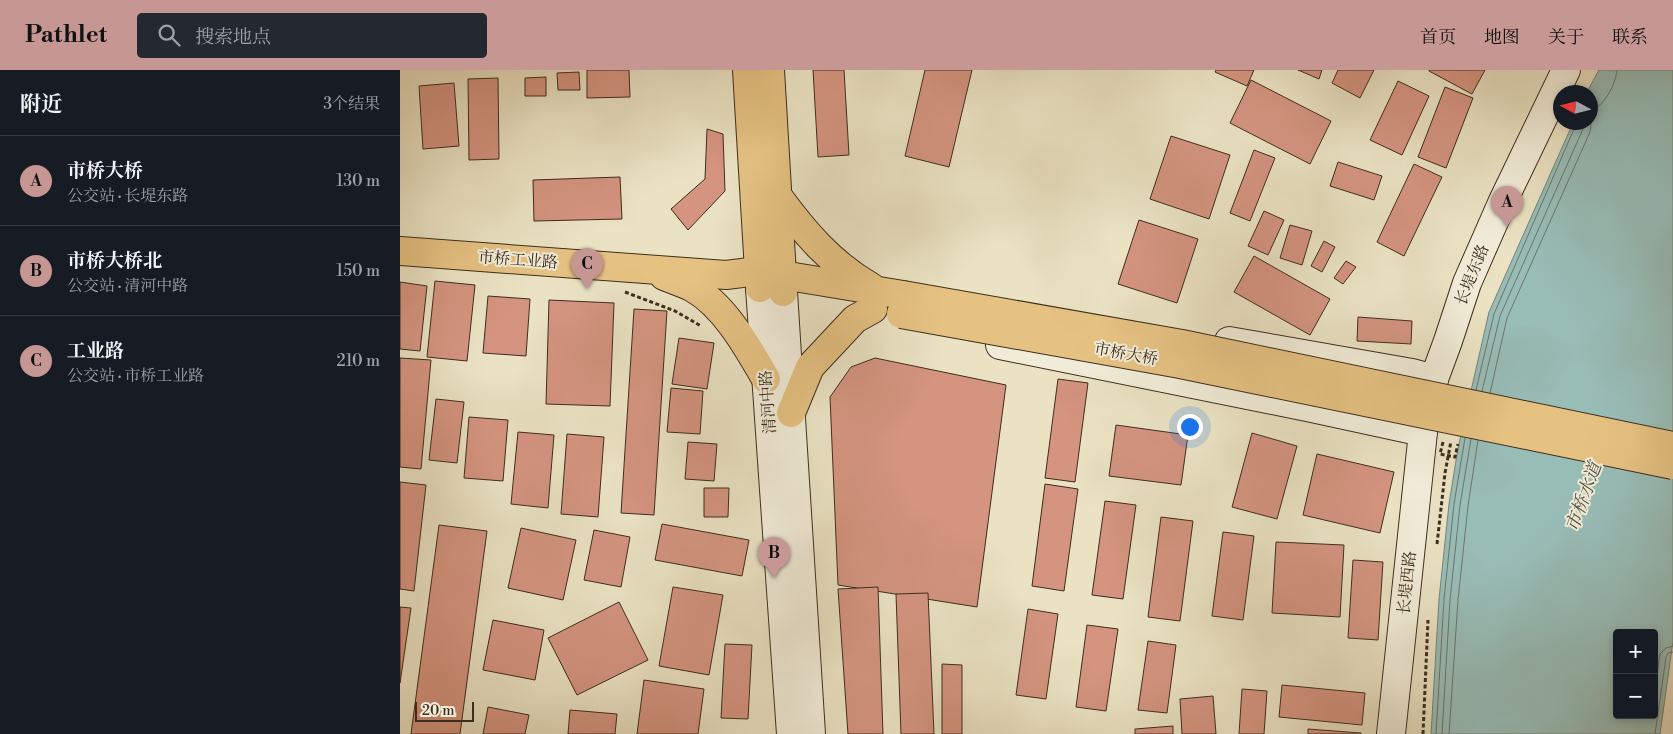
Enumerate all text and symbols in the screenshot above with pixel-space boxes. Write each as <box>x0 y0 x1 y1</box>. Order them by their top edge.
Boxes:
search box <box>137 13 487 58</box>
text: Pathlet <box>25 20 107 50</box>
icon: search <box>155 21 183 49</box>
text: 搜索地点 <box>195 25 271 49</box>
text: 首页 <box>1420 26 1456 49</box>
text: 地图 <box>1484 26 1520 49</box>
text: 关于 <box>1548 26 1584 49</box>
text: 联系 <box>1612 26 1648 49</box>
north arrow <box>1553 85 1598 130</box>
text: 附近 <box>20 92 62 118</box>
text: 3个结果 <box>323 94 380 114</box>
text: 市桥大桥 <box>67 159 143 183</box>
text: A <box>30 171 42 191</box>
text: 130 m <box>336 171 380 191</box>
text: 公交站 · 长堤东路 <box>67 186 188 206</box>
pin: A <box>1491 186 1523 227</box>
street label: 长堤东路 <box>1451 242 1493 308</box>
street label: 市桥工业路 <box>477 247 559 273</box>
pin: C <box>571 248 603 289</box>
text: 市桥大桥北 <box>67 249 162 273</box>
text: B <box>30 261 42 281</box>
text: 150 m <box>336 261 380 281</box>
text: 公交站 · 清河中路 <box>67 276 188 296</box>
text: 工业路 <box>67 339 124 363</box>
street label: 市桥大桥 <box>1093 339 1159 369</box>
text: C <box>30 351 42 371</box>
text: 210 m <box>336 351 380 371</box>
text: 公交站 · 市桥工业路 <box>67 366 204 386</box>
street label: 清河中路 <box>756 369 780 435</box>
your location <box>1177 414 1203 440</box>
water label: 市桥水道 <box>1561 456 1608 535</box>
pin: B <box>758 537 790 578</box>
street label: 长堤西路 <box>1394 550 1420 616</box>
map controls <box>1613 629 1658 719</box>
button: + <box>1613 629 1658 674</box>
button: − <box>1613 674 1658 719</box>
scale bar <box>415 699 474 722</box>
text: 20 m <box>422 702 454 720</box>

